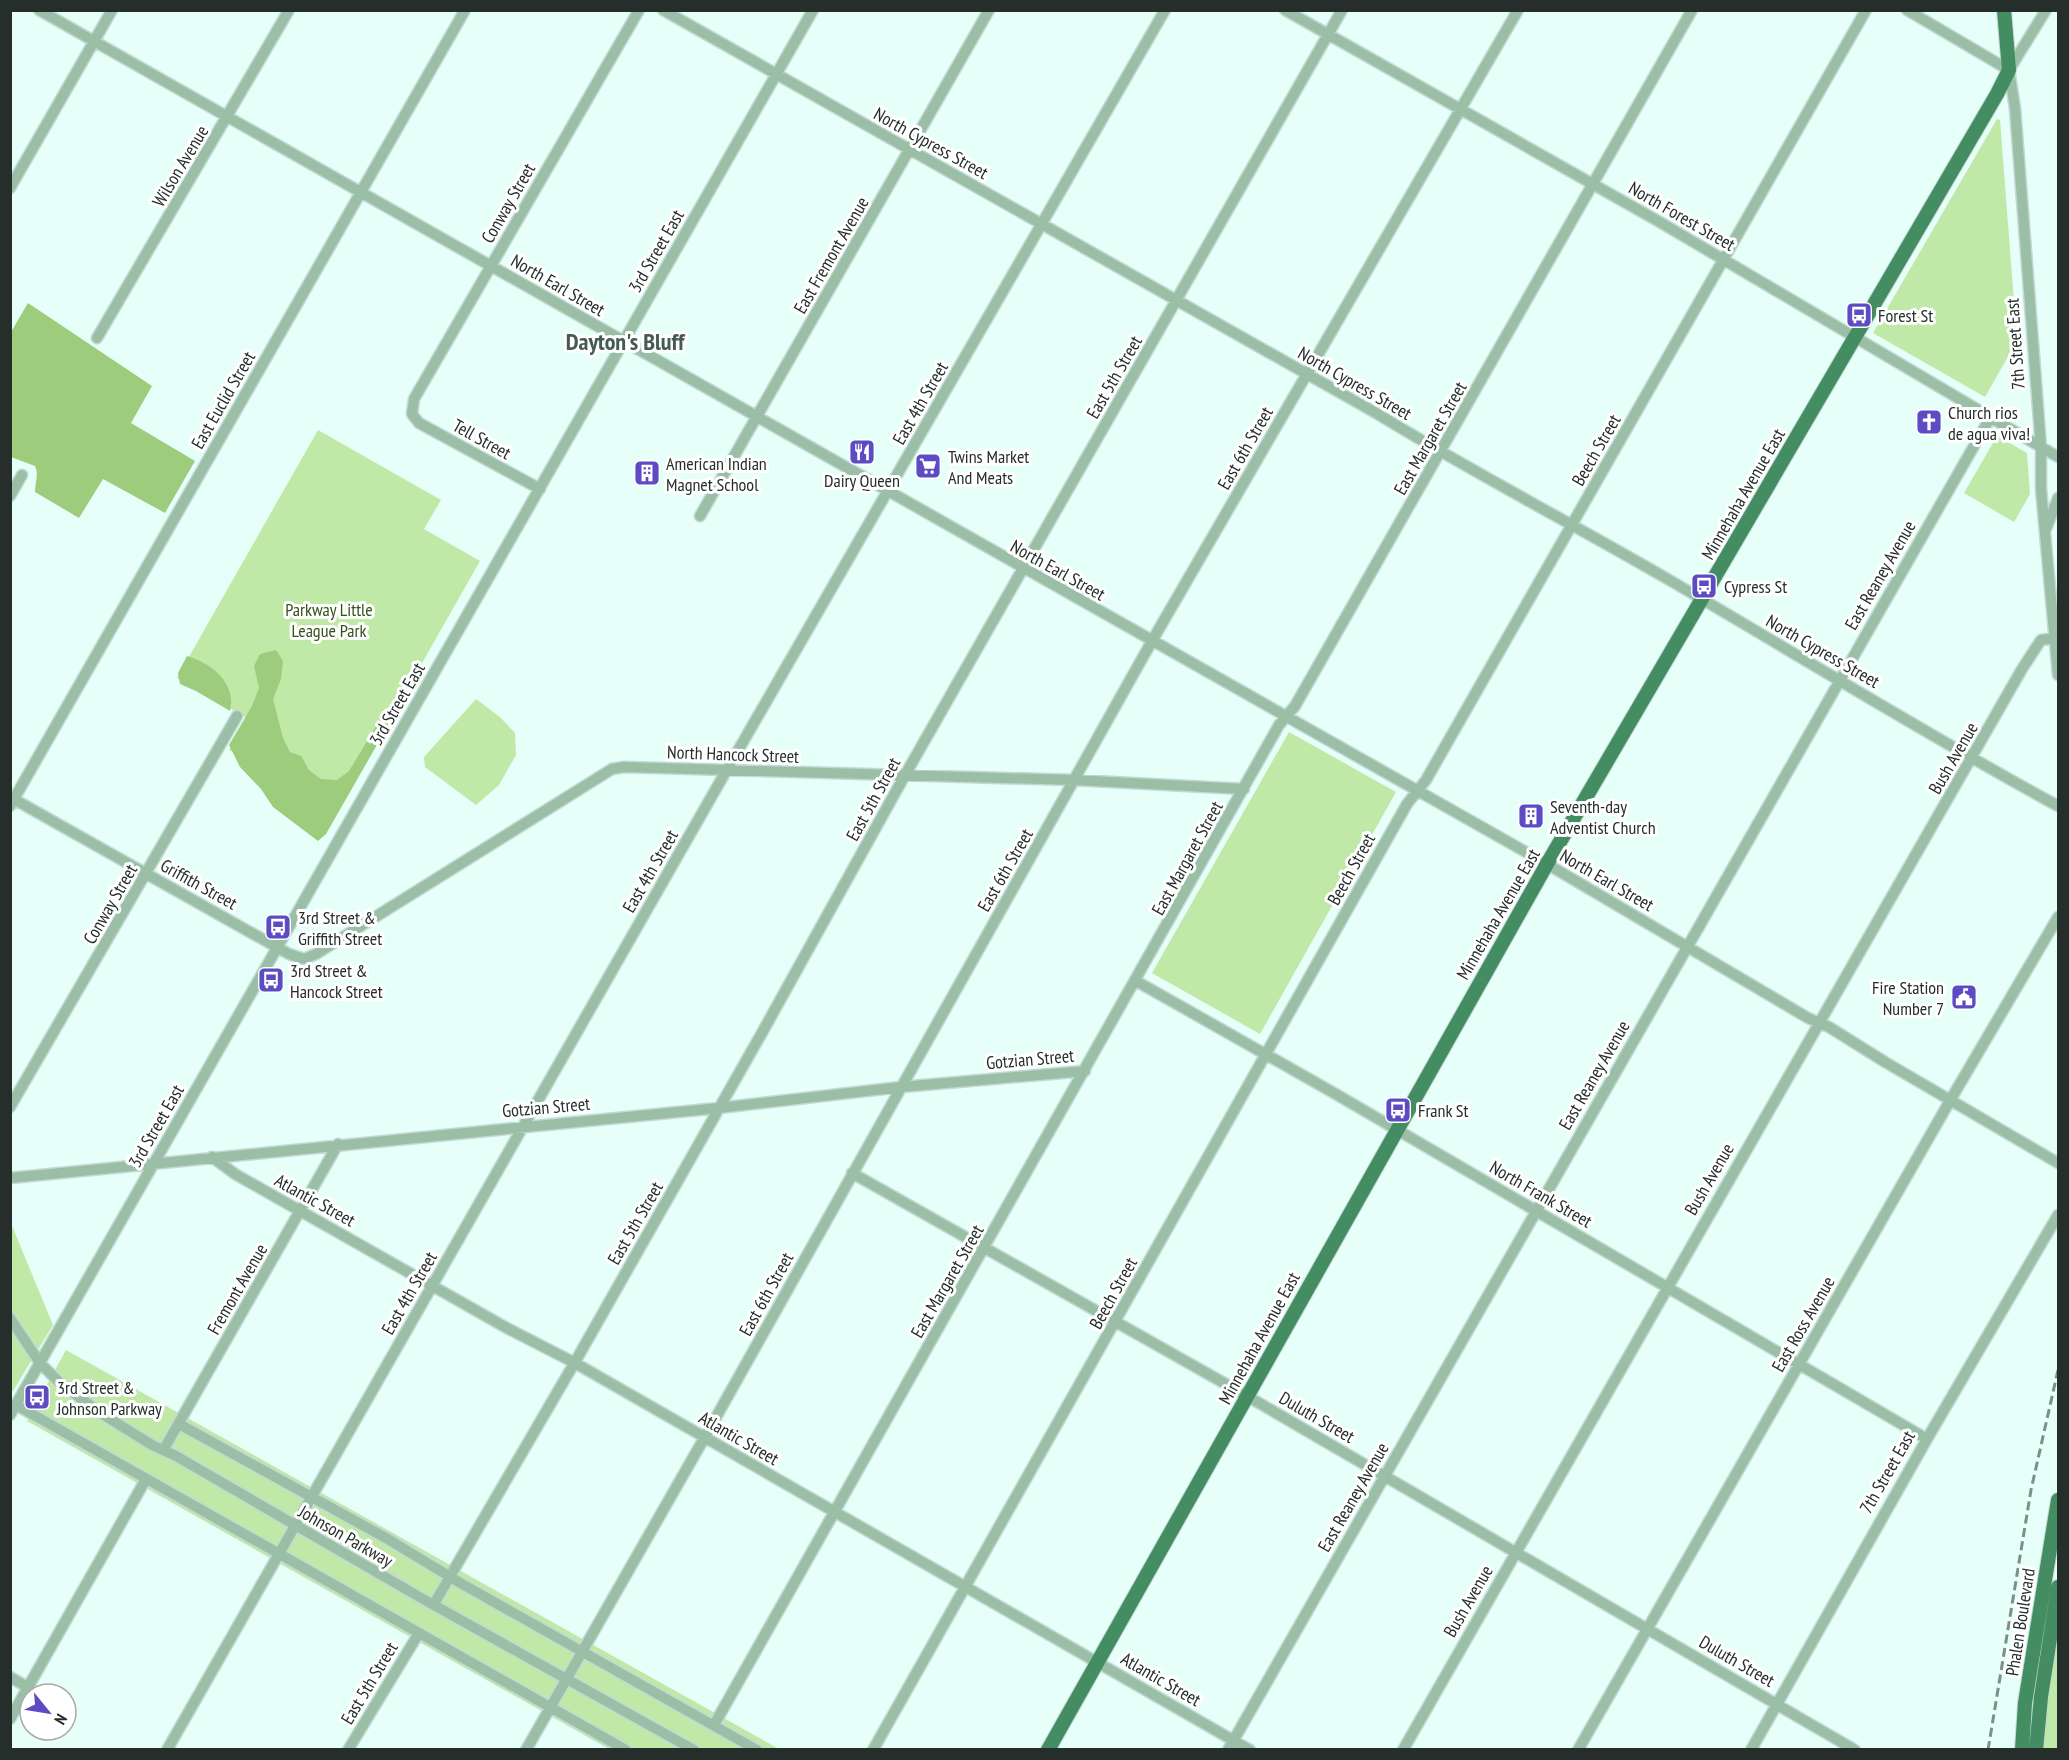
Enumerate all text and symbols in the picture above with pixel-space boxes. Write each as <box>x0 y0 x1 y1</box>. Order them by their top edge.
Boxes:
street label: North Cypress Street <box>870 102 992 184</box>
street label: Wilson Avenue <box>147 121 213 211</box>
street label: Conway Street <box>476 159 540 247</box>
street label: North Forest Street <box>1625 176 1739 256</box>
street label: East Fremont Avenue <box>788 193 874 317</box>
street label: 3rd Street East <box>623 206 689 296</box>
street label: North Earl Street <box>507 249 609 321</box>
street label: 7th Street East <box>2000 297 2030 391</box>
bus stop icon: Forest St <box>1844 300 1874 330</box>
place label: Forest St <box>1878 304 1933 327</box>
district label: Dayton's Bluff <box>566 326 686 357</box>
street label: East 5th Street <box>1081 331 1147 423</box>
street label: North Cypress Street <box>1294 341 1416 425</box>
street label: East Euclid Street <box>186 347 260 453</box>
street label: East 4th Street <box>887 357 953 449</box>
street label: East Margaret Street <box>1388 377 1472 499</box>
place label: Church rios de agua viva! <box>1948 401 2030 445</box>
street label: East 6th Street <box>1212 402 1278 494</box>
church icon: Church rios de agua viva! <box>1914 407 1944 437</box>
street label: Beech Street <box>1566 410 1626 490</box>
street label: Tell Street <box>449 414 515 464</box>
street label: Minnehaha Avenue East <box>1696 424 1790 564</box>
restaurant icon: Dairy Queen <box>847 437 877 467</box>
place label: Twins Market And Meats <box>948 445 1029 489</box>
supermarket icon: Twins Market And Meats <box>913 451 943 481</box>
place label: American Indian Magnet School <box>666 452 767 496</box>
building icon: American Indian Magnet School <box>632 458 662 488</box>
place label: Dairy Queen <box>824 469 900 492</box>
street label: East Reaney Avenue <box>1839 516 1921 634</box>
street label: North Earl Street <box>1007 535 1109 605</box>
bus stop icon: Cypress St <box>1689 571 1719 601</box>
place label: Cypress St <box>1724 575 1787 598</box>
park label: Parkway Little League Park <box>285 598 373 642</box>
street label: North Cypress Street <box>1762 609 1884 693</box>
street label: 3rd Street East <box>364 659 430 749</box>
street label: Bush Avenue <box>1923 718 1983 798</box>
street label: North Hancock Street <box>667 740 799 768</box>
street label: East 5th Street <box>841 753 905 845</box>
place label: Seventh-day Adventist Church <box>1550 795 1656 839</box>
street label: East Margaret Street <box>1146 797 1228 919</box>
building icon: Seventh-day Adventist Church <box>1516 801 1546 831</box>
street label: East 6th Street <box>972 824 1038 916</box>
street label: East 4th Street <box>617 825 683 917</box>
street label: Beech Street <box>1322 829 1380 909</box>
street label: Minnehaha Avenue East <box>1451 844 1545 984</box>
street label: North Earl Street <box>1556 844 1658 916</box>
street label: Griffith Street <box>157 854 241 914</box>
street label: Conway Street <box>78 860 142 948</box>
place label: 3rd Street & Griffith Street <box>298 906 382 950</box>
bus stop icon: 3rd Street & Griffith Street <box>263 912 293 942</box>
place label: 3rd Street & Hancock Street <box>290 959 383 1003</box>
bus stop icon: 3rd Street & Hancock Street <box>256 965 286 995</box>
place label: Fire Station Number 7 <box>1872 976 1944 1020</box>
public building icon: Fire Station Number 7 <box>1949 982 1979 1012</box>
street label: East Reaney Avenue <box>1553 1016 1635 1134</box>
street label: Gotzian Street <box>985 1044 1075 1074</box>
street label: 3rd Street East <box>123 1081 189 1171</box>
street label: Gotzian Street <box>501 1092 591 1122</box>
bus stop icon: Frank St <box>1383 1095 1413 1125</box>
place label: Frank St <box>1418 1099 1469 1122</box>
street label: Bush Avenue <box>1679 1139 1739 1219</box>
street label: North Frank Street <box>1486 1155 1596 1233</box>
street label: Atlantic Street <box>271 1168 359 1232</box>
street label: East 5th Street <box>602 1177 668 1269</box>
street label: East Margaret Street <box>905 1220 989 1342</box>
street label: Fremont Avenue <box>202 1240 272 1338</box>
street label: East 4th Street <box>376 1247 442 1339</box>
street label: East 6th Street <box>734 1248 798 1340</box>
street label: Beech Street <box>1084 1253 1142 1333</box>
street label: Minnehaha Avenue East <box>1213 1268 1305 1408</box>
street label: East Ross Avenue <box>1766 1272 1840 1376</box>
place label: 3rd Street & Johnson Parkway <box>56 1376 162 1420</box>
bus stop icon: 3rd Street & Johnson Parkway <box>22 1382 52 1412</box>
street label: Duluth Street <box>1275 1386 1359 1448</box>
street label: Atlantic Street <box>695 1406 783 1470</box>
street label: 7th Street East <box>1854 1427 1920 1517</box>
street label: East Reaney Avenue <box>1312 1438 1394 1556</box>
street label: Johnson Parkway <box>294 1499 397 1572</box>
street label: Bush Avenue <box>1438 1561 1498 1641</box>
street label: Phalen Boulevard <box>2000 1566 2040 1678</box>
street label: Duluth Street <box>1695 1630 1779 1692</box>
street label: East 5th Street <box>335 1638 403 1728</box>
street label: Atlantic Street <box>1117 1647 1205 1711</box>
north arrow <box>18 1682 78 1742</box>
text: N <box>50 1711 72 1728</box>

